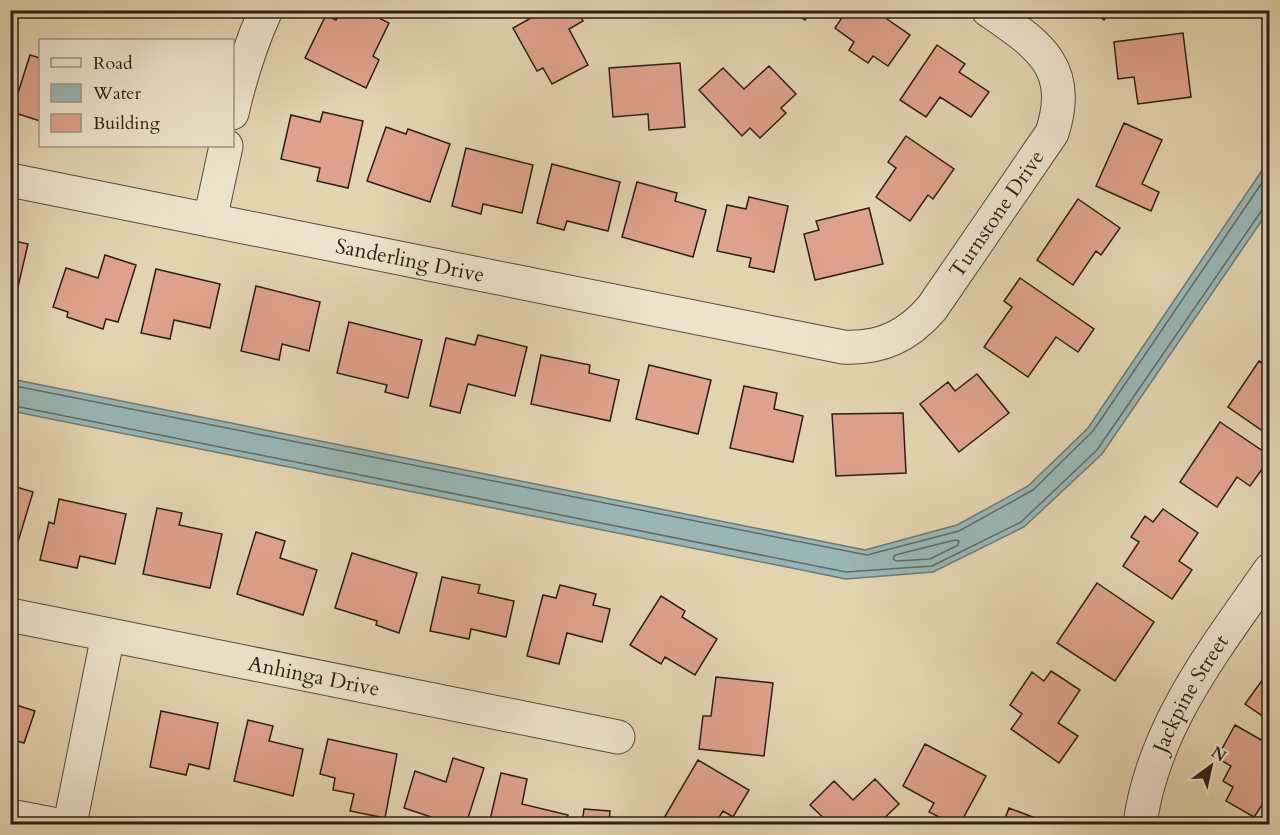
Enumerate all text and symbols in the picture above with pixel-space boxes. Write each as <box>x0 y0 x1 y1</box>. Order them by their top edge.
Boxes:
legend <box>39 39 234 147</box>
text: Road <box>93 51 133 76</box>
text: Water <box>92 81 142 106</box>
text: Building <box>93 111 161 136</box>
street label: Turnstone Drive <box>942 144 1051 284</box>
street label: Sanderling Drive <box>333 231 487 289</box>
street label: Jackpine Street <box>1145 628 1235 760</box>
street label: Anhinga Drive <box>246 649 382 703</box>
north arrow <box>1181 736 1241 796</box>
text: N <box>1207 741 1231 767</box>

